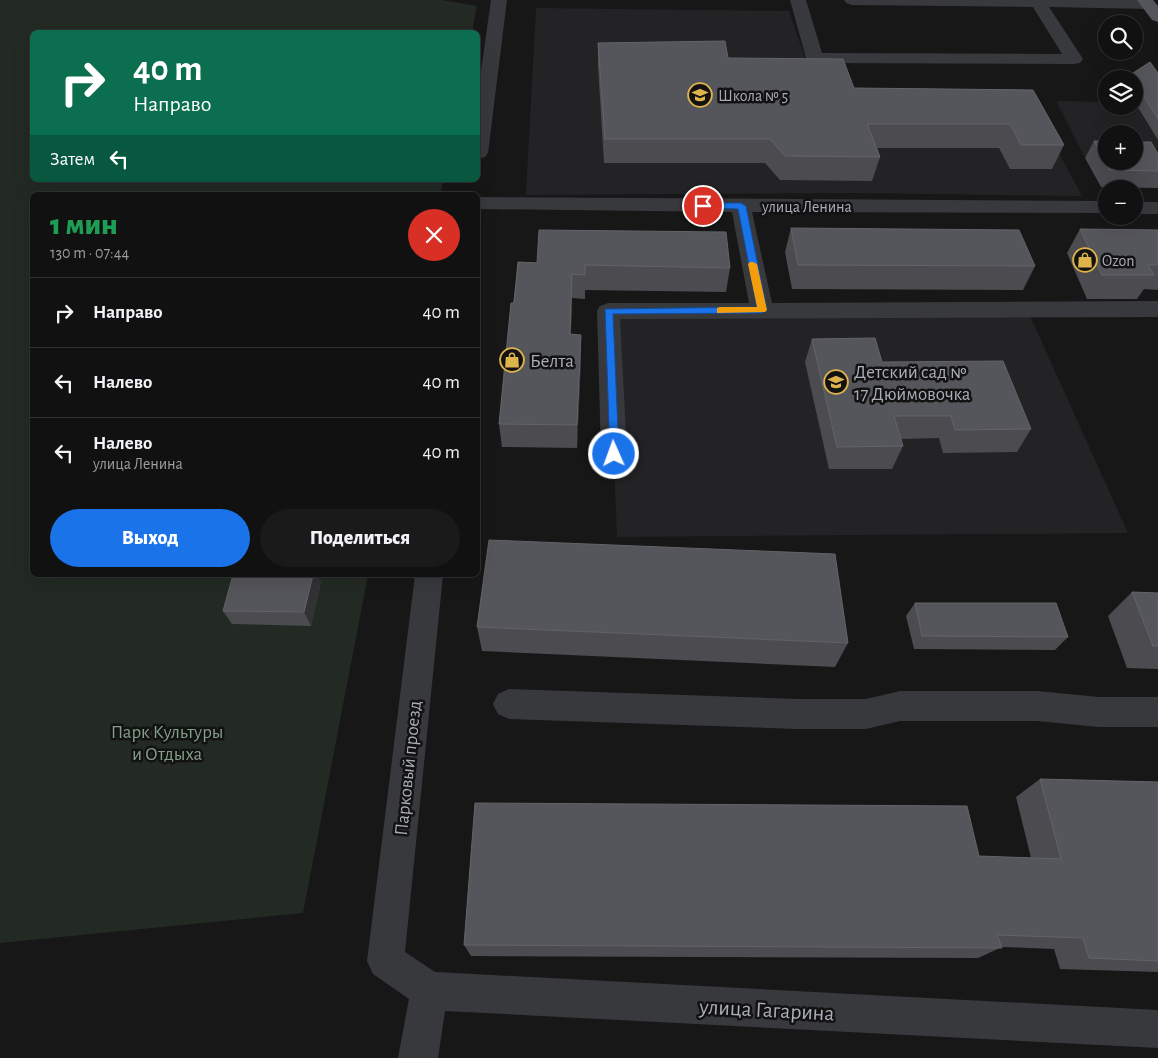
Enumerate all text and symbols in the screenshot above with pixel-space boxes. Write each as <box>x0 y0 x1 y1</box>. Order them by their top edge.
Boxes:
map controls <box>1098 15 1143 225</box>
button: search <box>1098 15 1143 60</box>
icon: right <box>50 50 115 115</box>
text: 40 m <box>133 52 202 87</box>
button: layers <box>1098 70 1143 115</box>
school or university icon: Школа № 5 <box>687 82 713 108</box>
place label: Школа № 5 <box>718 88 788 104</box>
text: Направо <box>133 93 211 115</box>
button: + <box>1098 125 1143 170</box>
icon: left <box>105 145 133 173</box>
text: Затем <box>50 150 95 169</box>
button: − <box>1098 180 1143 225</box>
pin <box>682 185 724 227</box>
icon: arrive <box>689 192 717 220</box>
street label: улица Ленина <box>761 199 852 216</box>
button: close <box>408 209 460 261</box>
text: 1 мин <box>50 210 118 240</box>
text: 130 m · 07:44 <box>50 245 129 261</box>
shop icon: Ozon <box>1072 247 1098 273</box>
place label: Ozon <box>1102 253 1134 269</box>
icon: right <box>50 299 78 327</box>
text: Направо <box>93 303 163 322</box>
text: 40 m <box>422 303 460 322</box>
shop icon: Белта <box>499 347 525 373</box>
place label: Белта <box>530 352 574 371</box>
place label: Детский сад № 17 Дюймовочка <box>854 363 971 404</box>
icon: left <box>50 369 78 397</box>
school or university icon: Детский сад № 17 Дюймовочка <box>823 369 849 395</box>
text: Налево <box>93 373 152 392</box>
text: 40 m <box>422 373 460 392</box>
position arrow <box>587 427 639 479</box>
text: Налево <box>93 434 152 453</box>
icon: left <box>50 439 78 467</box>
text: 40 m <box>422 443 460 462</box>
text: улица Ленина <box>93 456 183 472</box>
button: Выход <box>50 509 250 567</box>
button: Поделиться <box>260 509 460 567</box>
street label: Парковый проезд <box>392 700 425 837</box>
park label: Парк Культуры и Отдыха <box>111 723 223 764</box>
street label: улица Гагарина <box>698 995 835 1025</box>

